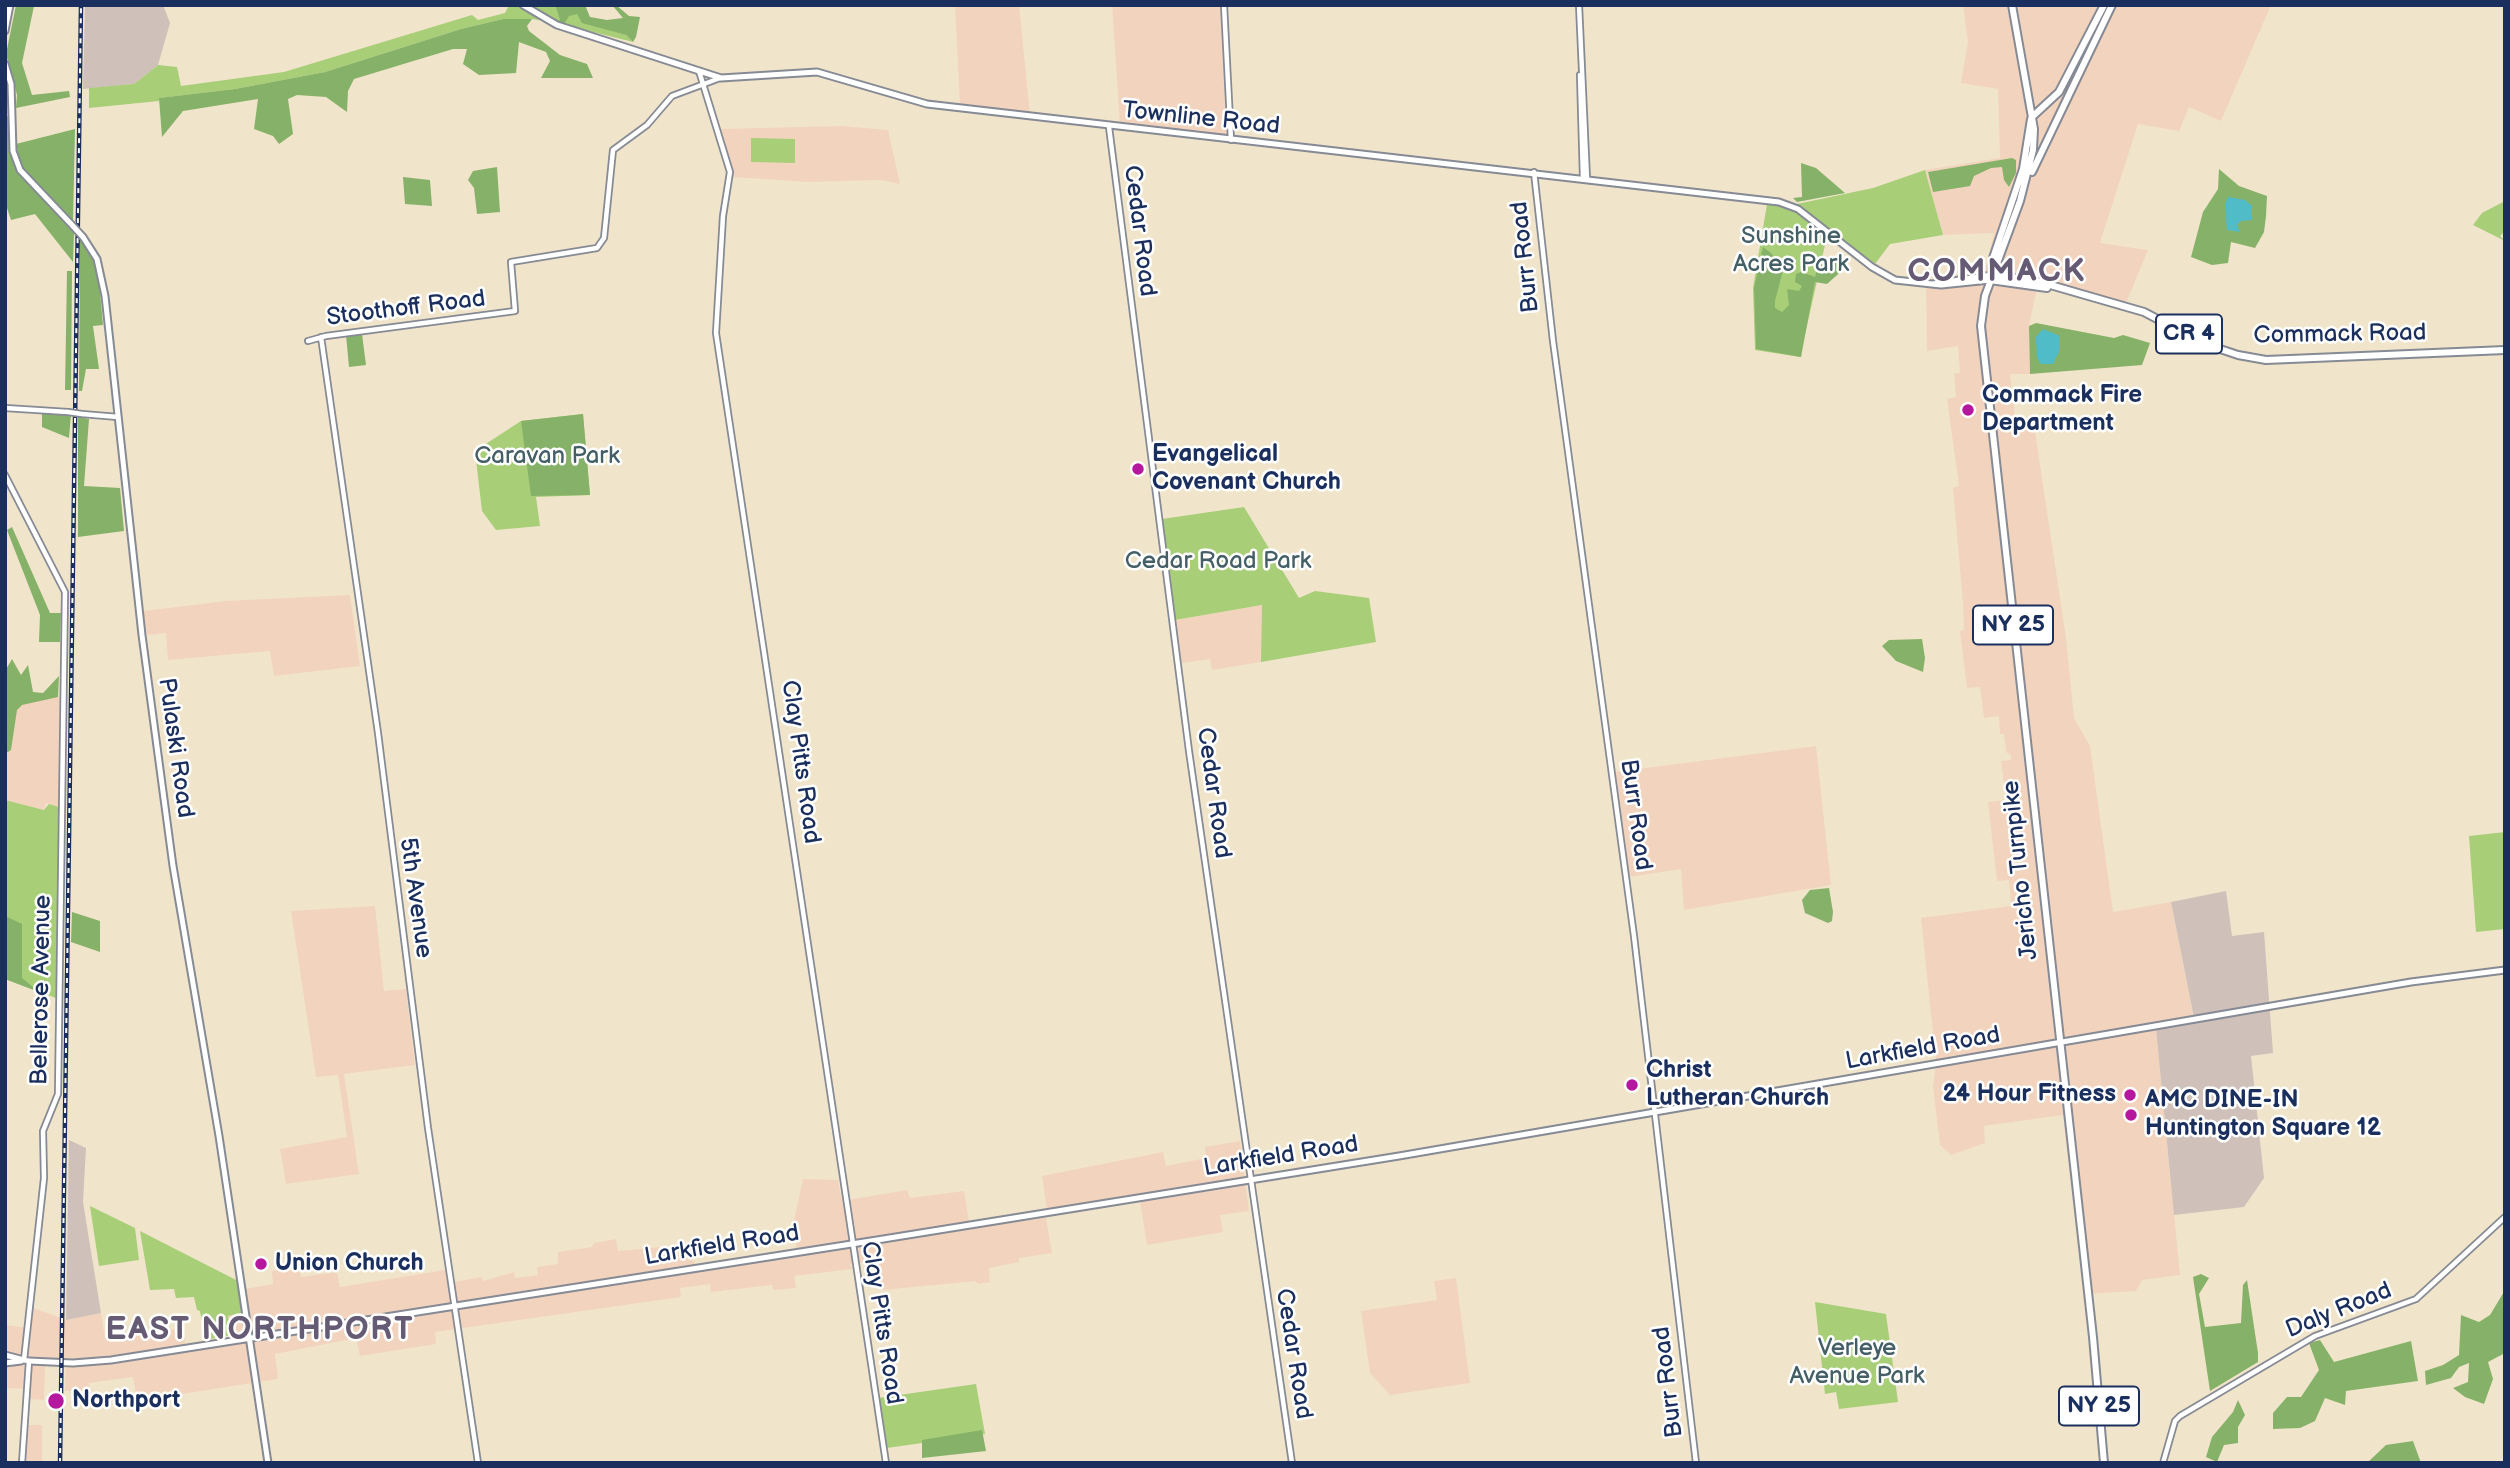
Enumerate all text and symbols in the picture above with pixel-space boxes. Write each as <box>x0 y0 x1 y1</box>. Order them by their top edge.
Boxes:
street label: Townline Road <box>1121 96 1281 142</box>
street label: Cedar Road <box>1117 164 1161 298</box>
street label: Burr Road <box>1506 200 1546 314</box>
park label: Sunshine Acres Park <box>1733 223 1849 279</box>
district label: COMMACK <box>1908 254 2086 292</box>
street label: Stoothoff Road <box>325 285 487 333</box>
road number: CR 4 <box>2156 314 2222 354</box>
street label: Commack Road <box>2253 319 2427 351</box>
place label: Commack Fire Department <box>1982 382 2142 438</box>
marker: Commack Fire Department <box>1960 402 1976 418</box>
place label: Evangelical Covenant Church <box>1152 441 1341 497</box>
park label: Caravan Park <box>474 443 620 471</box>
marker: Evangelical Covenant Church <box>1130 461 1146 477</box>
park label: Cedar Road Park <box>1125 548 1311 576</box>
road number: NY 25 <box>1973 606 2053 645</box>
street label: Pulaski Road <box>151 676 199 820</box>
street label: Clay Pitts Road <box>774 678 826 846</box>
street label: Cedar Road <box>1190 726 1236 860</box>
street label: Burr Road <box>1613 758 1657 872</box>
street label: Jericho Turnpike <box>1997 779 2045 961</box>
street label: 5th Avenue <box>392 836 438 960</box>
street label: Bellerose Avenue <box>26 895 58 1085</box>
street label: Larkfield Road <box>1843 1021 2003 1077</box>
place label: Christ Lutheran Church <box>1646 1057 1829 1113</box>
marker: Christ Lutheran Church <box>1624 1077 1640 1093</box>
place label: 24 Hour Fitness <box>1943 1081 2116 1109</box>
marker: 24 Hour Fitness <box>2122 1087 2138 1103</box>
place label: AMC DINE-IN Huntington Square 12 <box>2145 1087 2381 1143</box>
marker: AMC DINE-IN Huntington Square 12 <box>2123 1107 2139 1123</box>
street label: Larkfield Road <box>1201 1131 1361 1183</box>
street label: Larkfield Road <box>642 1220 802 1272</box>
street label: Clay Pitts Road <box>854 1239 908 1407</box>
place label: Union Church <box>275 1250 424 1278</box>
marker: Union Church <box>253 1256 269 1272</box>
street label: Daly Road <box>2282 1277 2396 1345</box>
street label: Cedar Road <box>1268 1287 1318 1421</box>
district label: EAST NORTHPORT <box>107 1312 413 1350</box>
street label: Burr Road <box>1648 1325 1690 1439</box>
park label: Verleye Avenue Park <box>1789 1335 1925 1391</box>
road number: NY 25 <box>2059 1386 2139 1426</box>
place label: Northport <box>72 1387 180 1415</box>
marker: Northport <box>46 1391 66 1411</box>

